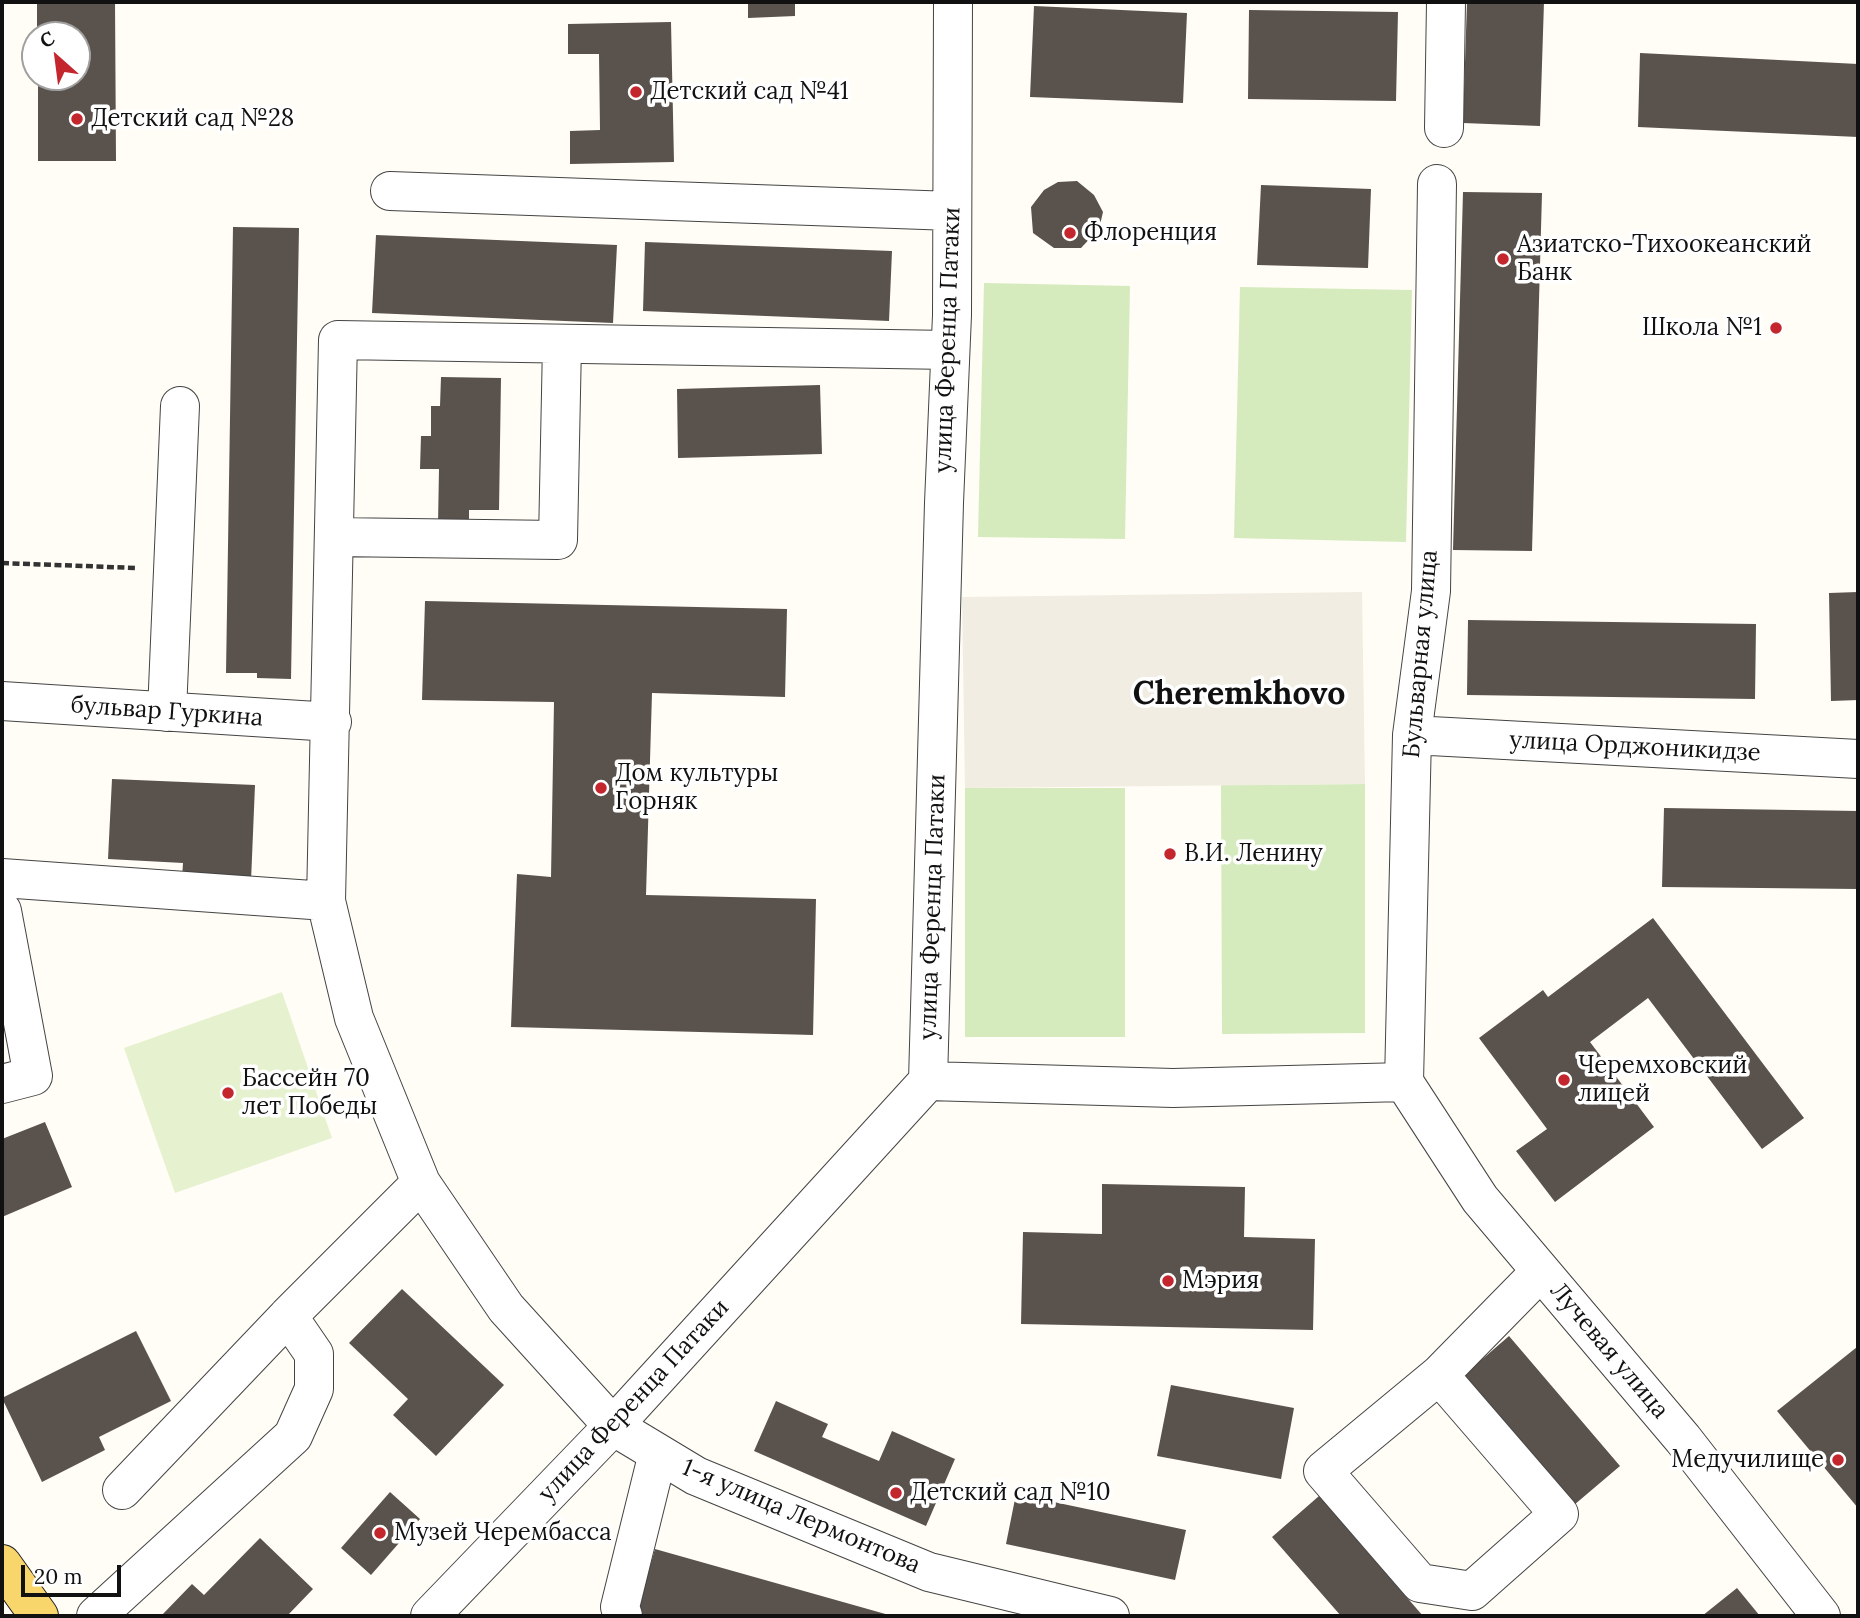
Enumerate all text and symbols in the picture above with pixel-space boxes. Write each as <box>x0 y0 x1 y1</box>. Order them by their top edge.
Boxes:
north arrow <box>21 21 91 91</box>
text: С <box>36 26 58 53</box>
place label: Детский сад №41 <box>650 78 849 106</box>
marker: Детский сад №41 <box>628 84 644 100</box>
place label: Детский сад №28 <box>91 105 294 133</box>
marker: Детский сад №28 <box>69 111 85 127</box>
street label: улица Ференца Патаки <box>929 206 967 474</box>
place label: Флоренция <box>1084 219 1217 247</box>
marker: Флоренция <box>1062 225 1078 241</box>
place label: Азиатско-Тихоокеанский Банк <box>1517 231 1812 287</box>
marker: Азиатско-Тихоокеанский Банк <box>1495 251 1511 267</box>
place label: Школа №1 <box>1642 314 1762 342</box>
marker: Школа №1 <box>1768 320 1784 336</box>
street label: Бульварная улица <box>1398 549 1444 759</box>
district label: Cheremkhovo <box>1133 676 1345 714</box>
street label: бульвар Гуркина <box>70 691 264 733</box>
street label: улица Орджоникидзе <box>1509 726 1761 768</box>
place label: Дом культуры Горняк <box>615 760 778 816</box>
street label: улица Ференца Патаки <box>914 773 952 1041</box>
marker: Дом культуры Горняк <box>593 780 609 796</box>
place label: В.И. Ленину <box>1184 840 1323 868</box>
marker: В.И. Ленину <box>1162 846 1178 862</box>
place label: Черемховский лицей <box>1578 1052 1747 1108</box>
place label: Бассейн 70 лет Победы <box>242 1065 377 1121</box>
marker: Черемховский лицей <box>1556 1072 1572 1088</box>
marker: Бассейн 70 лет Победы <box>220 1085 236 1101</box>
place label: Мэрия <box>1182 1267 1259 1295</box>
marker: Мэрия <box>1160 1273 1176 1289</box>
street label: Лучевая улица <box>1544 1277 1674 1425</box>
street label: улица Ференца Патаки <box>533 1294 735 1508</box>
place label: Медучилище <box>1671 1446 1824 1474</box>
marker: Медучилище <box>1830 1452 1846 1468</box>
street label: 1-я улица Лермонтова <box>678 1454 924 1580</box>
place label: Детский сад №10 <box>910 1479 1111 1507</box>
marker: Детский сад №10 <box>888 1485 904 1501</box>
place label: Музей Черембасса <box>394 1519 612 1547</box>
marker: Музей Черембасса <box>372 1525 388 1541</box>
scale bar <box>24 1552 124 1596</box>
text: 20 m <box>34 1563 83 1590</box>

